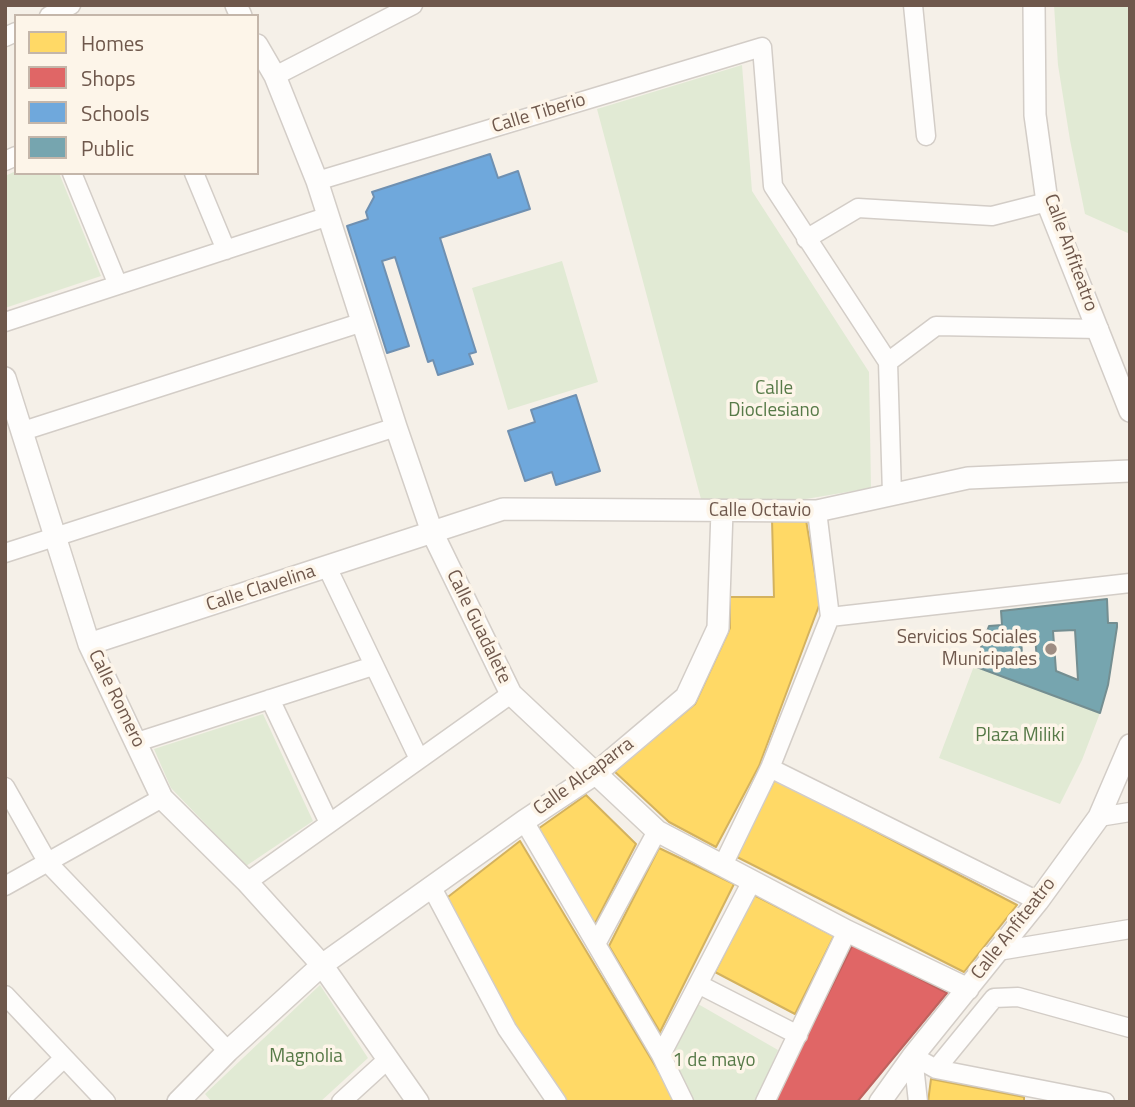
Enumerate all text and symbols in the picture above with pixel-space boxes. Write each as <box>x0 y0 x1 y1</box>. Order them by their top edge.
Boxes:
legend <box>14 14 259 175</box>
text: Homes <box>81 27 144 59</box>
text: Shops <box>81 62 136 94</box>
street label: Calle Tiberio <box>489 89 589 139</box>
text: Schools <box>81 97 150 129</box>
text: Public <box>81 132 134 164</box>
street label: Calle Anfiteatro <box>1038 191 1102 315</box>
park label: Calle Dioclesiano <box>728 378 820 422</box>
street label: Calle Octavio <box>709 500 811 522</box>
street label: Calle Clavelina <box>204 561 318 617</box>
street label: Calle Guadalete <box>441 567 515 687</box>
place label: Servicios Sociales Municipales <box>897 627 1037 671</box>
marker: Servicios Sociales Municipales <box>1043 641 1059 657</box>
street label: Calle Romero <box>83 646 149 752</box>
park label: Plaza Miliki <box>975 725 1065 747</box>
street label: Calle Alcaparra <box>530 733 638 821</box>
street label: Calle Anfiteatro <box>967 873 1061 985</box>
park label: Magnolia <box>269 1046 343 1068</box>
park label: 1 de mayo <box>673 1050 755 1072</box>

